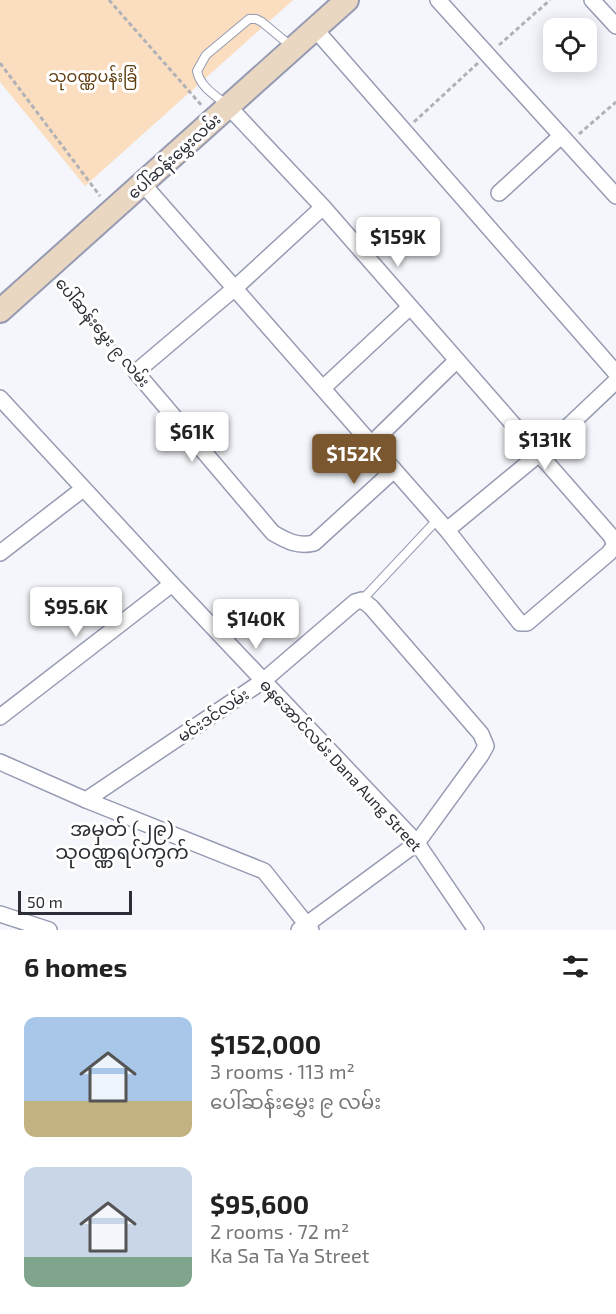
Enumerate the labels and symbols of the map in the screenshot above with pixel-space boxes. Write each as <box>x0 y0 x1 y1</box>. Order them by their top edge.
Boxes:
park label: သုဝဏ္ဏပန်းခြံ <box>49 65 137 91</box>
street label: ပေါ်ဆန်းမွှေးလမ်း <box>123 108 227 206</box>
pin: $159K <box>356 217 440 268</box>
street label: ပေါ်ဆန်းမွှေး ၉ လမ်း <box>48 272 155 393</box>
pin: $61K <box>156 412 228 463</box>
pin: $131K <box>503 420 587 471</box>
pin: $152K <box>312 434 396 485</box>
pin: $95.6K <box>27 587 125 638</box>
pin: $140K <box>214 599 298 650</box>
street label: ဓနအောင်လမ်း Dana Aung Street <box>253 674 427 858</box>
street label: မင်းဒင်လမ်း <box>173 683 252 745</box>
district label: အမှတ် (၂၉) သုဝဏ္ဏရပ်ကွက် <box>55 815 189 869</box>
scale bar <box>18 888 132 916</box>

